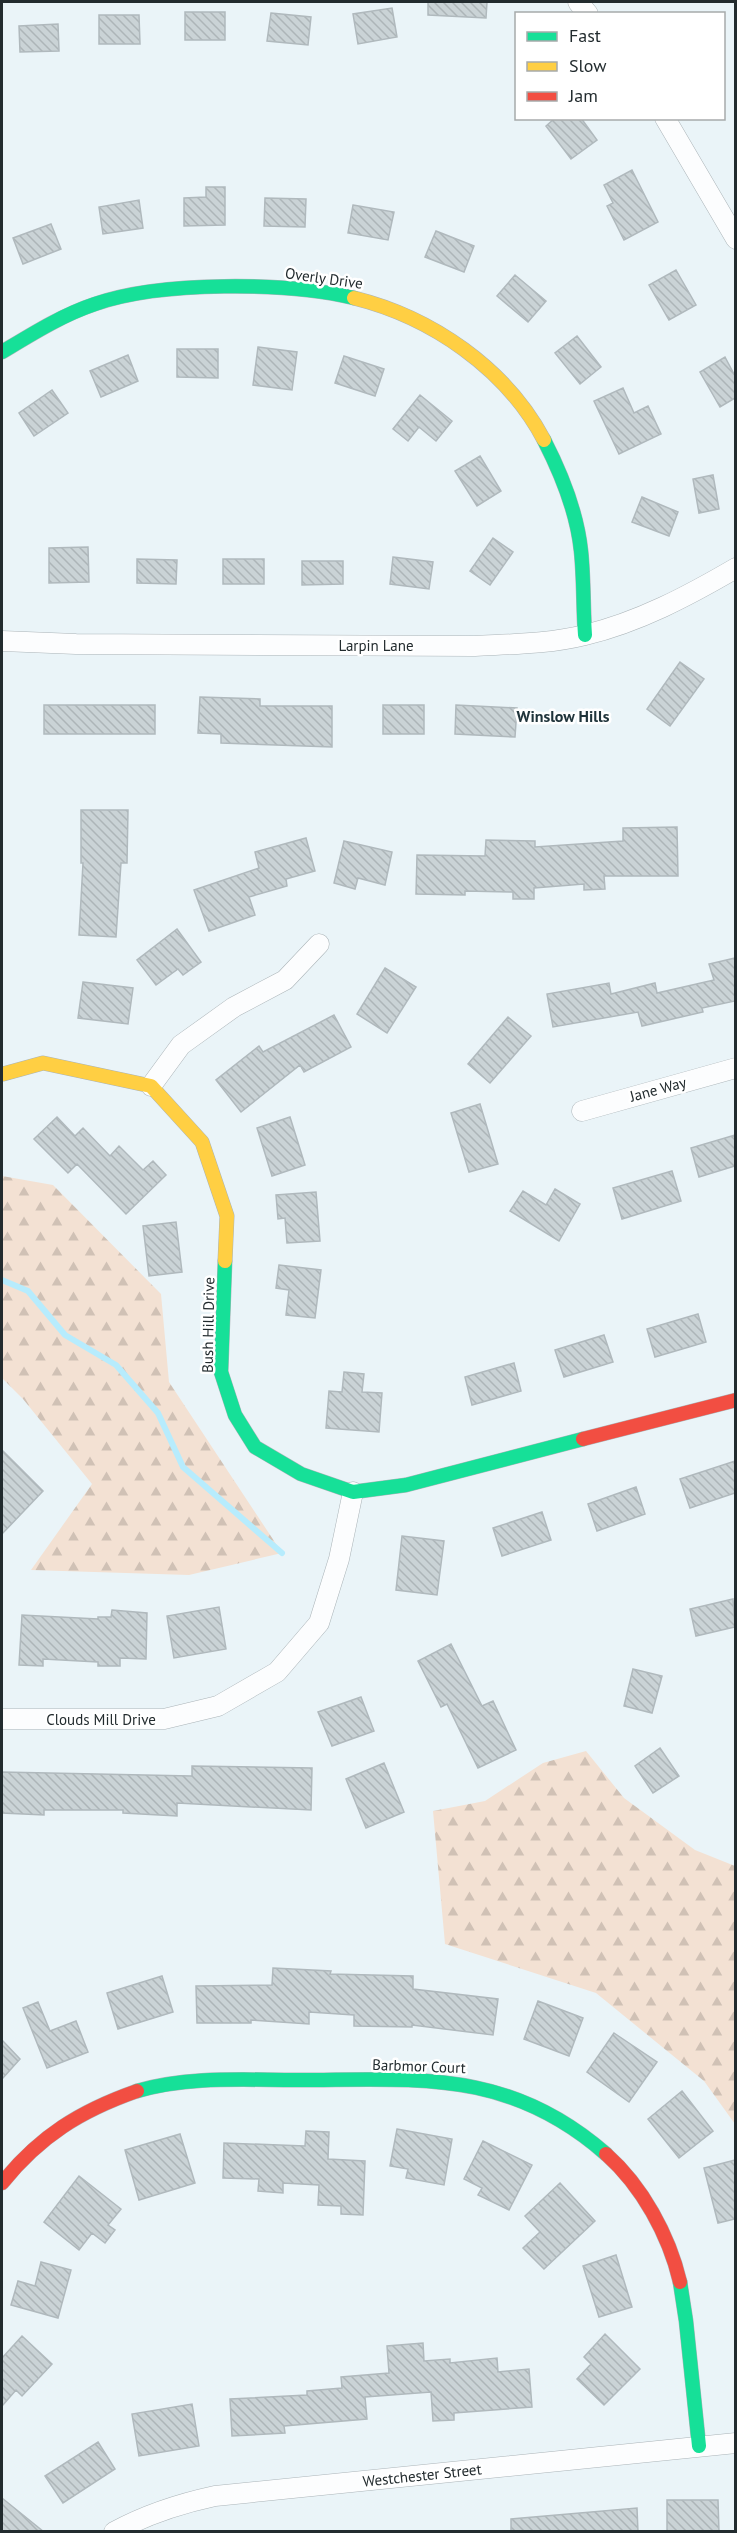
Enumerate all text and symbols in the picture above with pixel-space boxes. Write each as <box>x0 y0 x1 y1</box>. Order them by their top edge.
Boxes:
legend <box>515 12 725 120</box>
text: Fast <box>569 24 601 47</box>
text: Slow <box>569 54 607 77</box>
text: Jam <box>568 84 598 107</box>
street label: Overly Drive <box>284 263 364 293</box>
street label: Larpin Lane <box>338 636 414 655</box>
district label: Winslow Hills <box>517 706 610 726</box>
street label: Jane Way <box>627 1072 688 1106</box>
street label: Bush Hill Drive <box>198 1277 218 1373</box>
street label: Clouds Mill Drive <box>46 1710 156 1729</box>
street label: Barbmor Court <box>372 2055 466 2077</box>
street label: Westchester Street <box>362 2459 482 2491</box>

